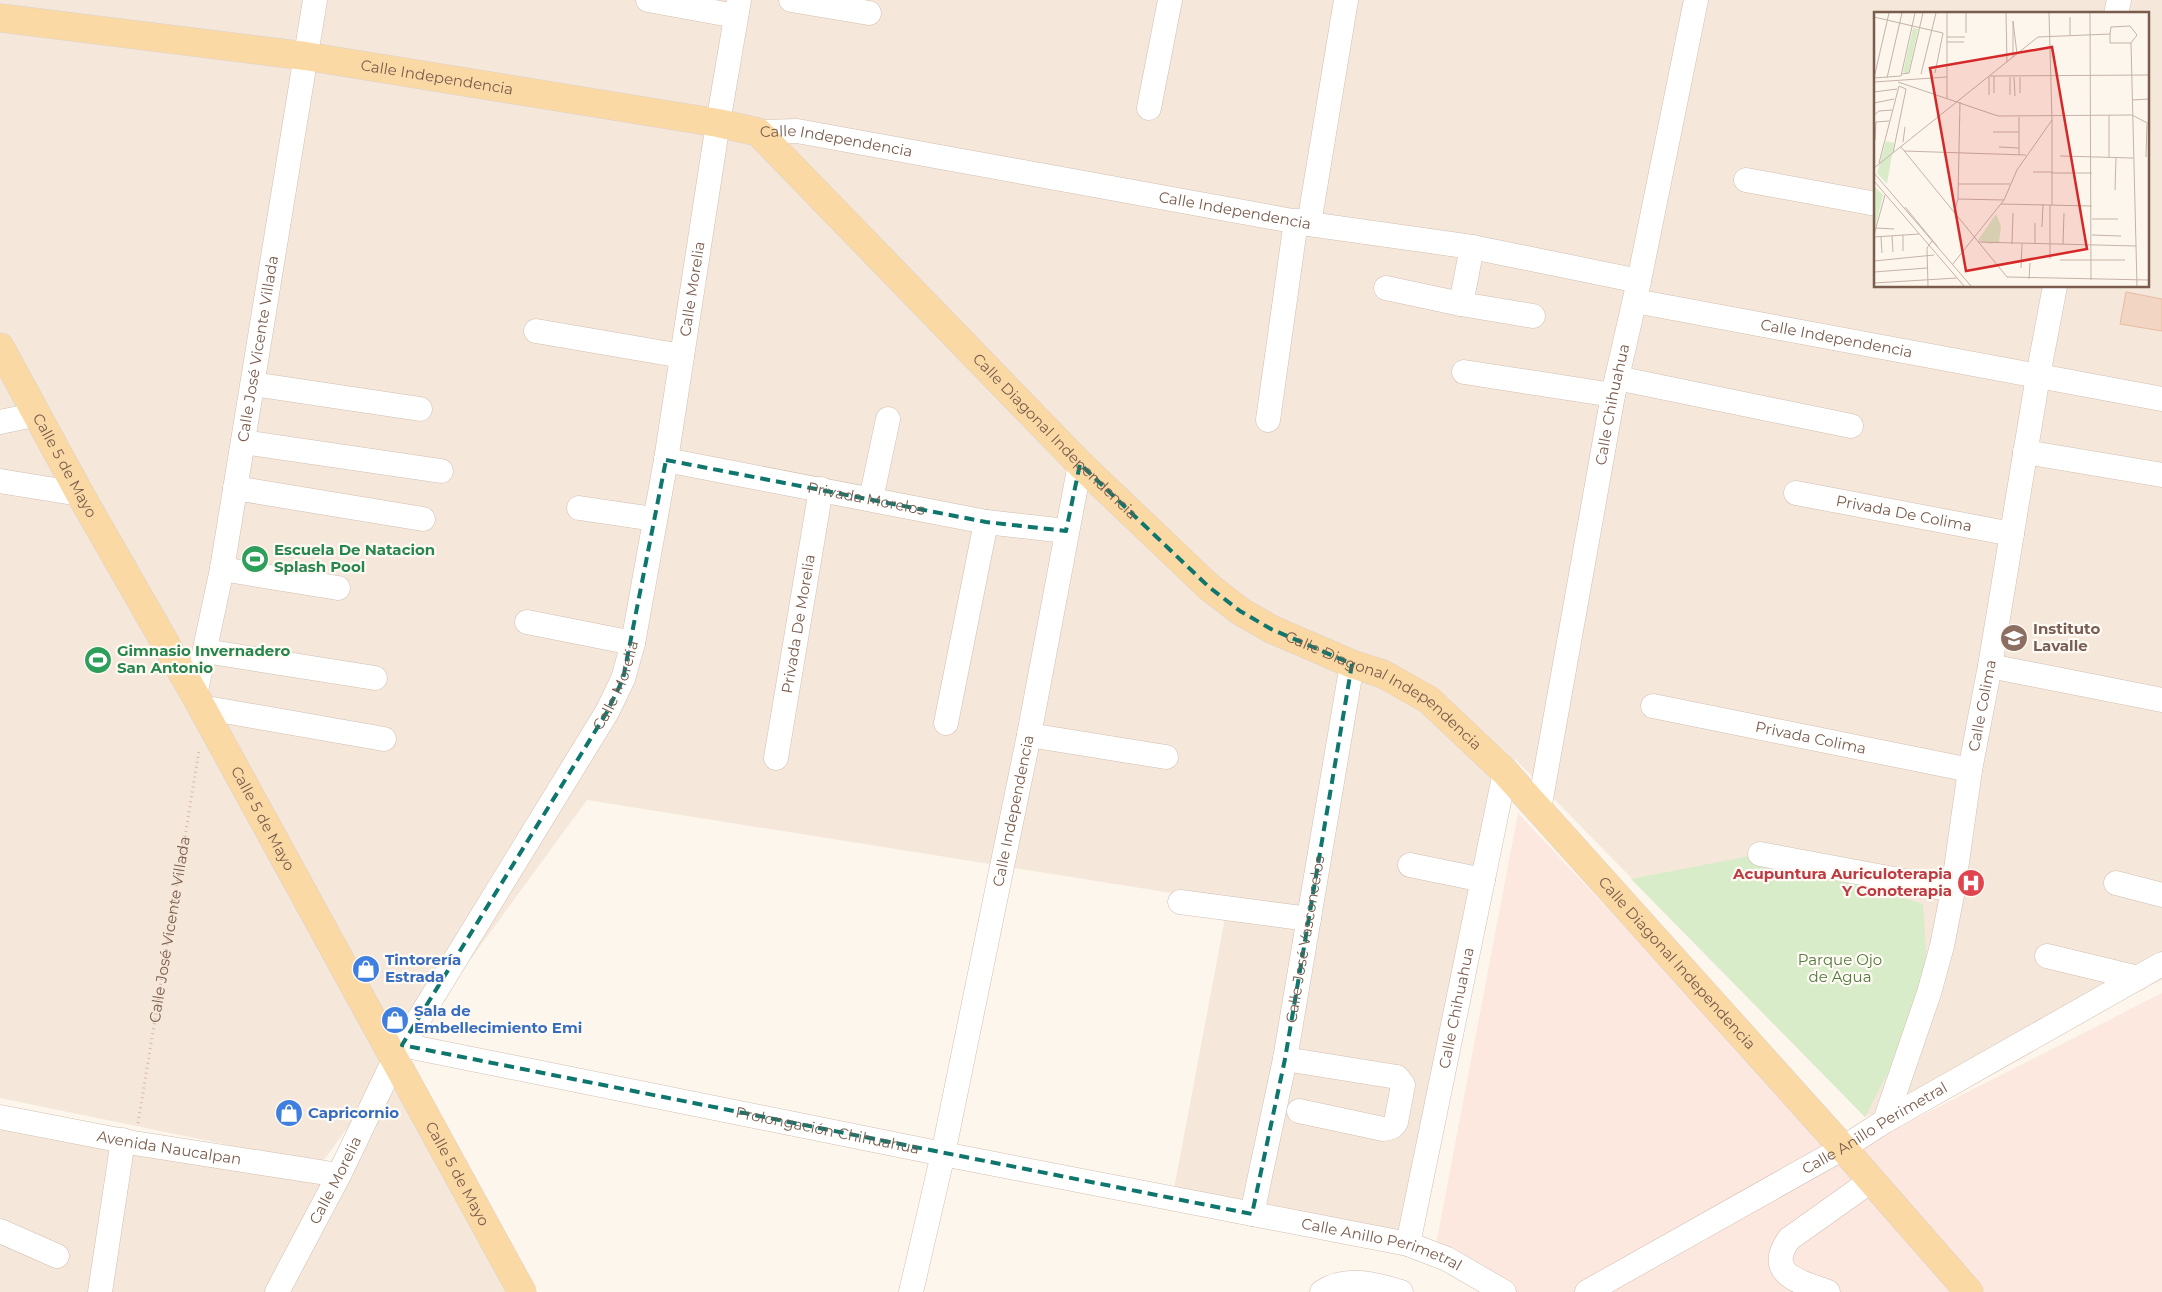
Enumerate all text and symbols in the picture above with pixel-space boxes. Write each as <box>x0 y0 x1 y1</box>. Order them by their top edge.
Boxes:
inset map <box>1874 12 2150 288</box>
street label: Calle Independencia <box>359 55 515 99</box>
street label: Calle Independencia <box>760 121 914 161</box>
street label: Calle Independencia <box>1157 187 1313 233</box>
street label: Calle Morelia <box>675 240 709 338</box>
street label: Calle José Vicente Villada <box>233 254 282 443</box>
street label: Calle Independencia <box>1759 315 1914 361</box>
street label: Calle Chihuahua <box>1591 342 1633 467</box>
street label: Calle Diagonal Independencia <box>969 349 1142 523</box>
street label: Calle 5 de Mayo <box>29 410 101 521</box>
street label: Privada Morelos <box>806 478 927 519</box>
street label: Privada De Colima <box>1835 491 1974 535</box>
place label: Escuela De Natacion Splash Pool <box>274 540 435 576</box>
sports icon: Escuela De Natacion Splash Pool <box>240 544 270 574</box>
street label: Privada De Morelia <box>777 553 819 695</box>
place label: Instituto Lavalle <box>2033 619 2100 655</box>
school or university icon: Instituto Lavalle <box>1999 623 2029 653</box>
street label: Calle Diagonal Independencia <box>1282 626 1486 754</box>
street label: Calle Morelia <box>588 638 642 734</box>
place label: Gimnasio Invernadero San Antonio <box>117 641 291 677</box>
sports icon: Gimnasio Invernadero San Antonio <box>83 645 113 675</box>
street label: Calle Colima <box>1964 658 2000 753</box>
street label: Privada Colima <box>1754 717 1868 758</box>
street label: Calle Independencia <box>988 733 1038 888</box>
street label: Calle 5 de Mayo <box>227 763 299 874</box>
street label: Calle José Vicente Villada <box>145 835 194 1024</box>
street label: Calle José Vasconcelos <box>1281 854 1328 1024</box>
place label: Acupuntura Auriculoterapia Y Conoterapia <box>1732 864 1952 900</box>
hospital icon: Acupuntura Auriculoterapia Y Conoterapia <box>1956 868 1986 898</box>
street label: Calle Diagonal Independencia <box>1595 872 1760 1053</box>
street label: Calle Chihuahua <box>1434 945 1478 1070</box>
place label: Tintorería Estrada <box>385 950 461 986</box>
park label: Parque Ojo de Agua <box>1798 950 1882 986</box>
shop icon: Tintorería Estrada <box>351 954 381 984</box>
place label: Sala de Embellecimiento Emi <box>414 1001 582 1037</box>
shop icon: Sala de Embellecimiento Emi <box>380 1005 410 1035</box>
street label: Calle Anillo Perimetral <box>1798 1078 1951 1178</box>
shop icon: Capricornio <box>274 1098 304 1128</box>
street label: Prolongación Chihuahua <box>734 1102 921 1158</box>
place label: Capricornio <box>308 1103 399 1122</box>
street label: Calle 5 de Mayo <box>422 1118 494 1229</box>
street label: Avenida Naucalpan <box>95 1126 243 1169</box>
street label: Calle Morelia <box>305 1133 365 1227</box>
street label: Calle Anillo Perimetral <box>1300 1214 1466 1275</box>

